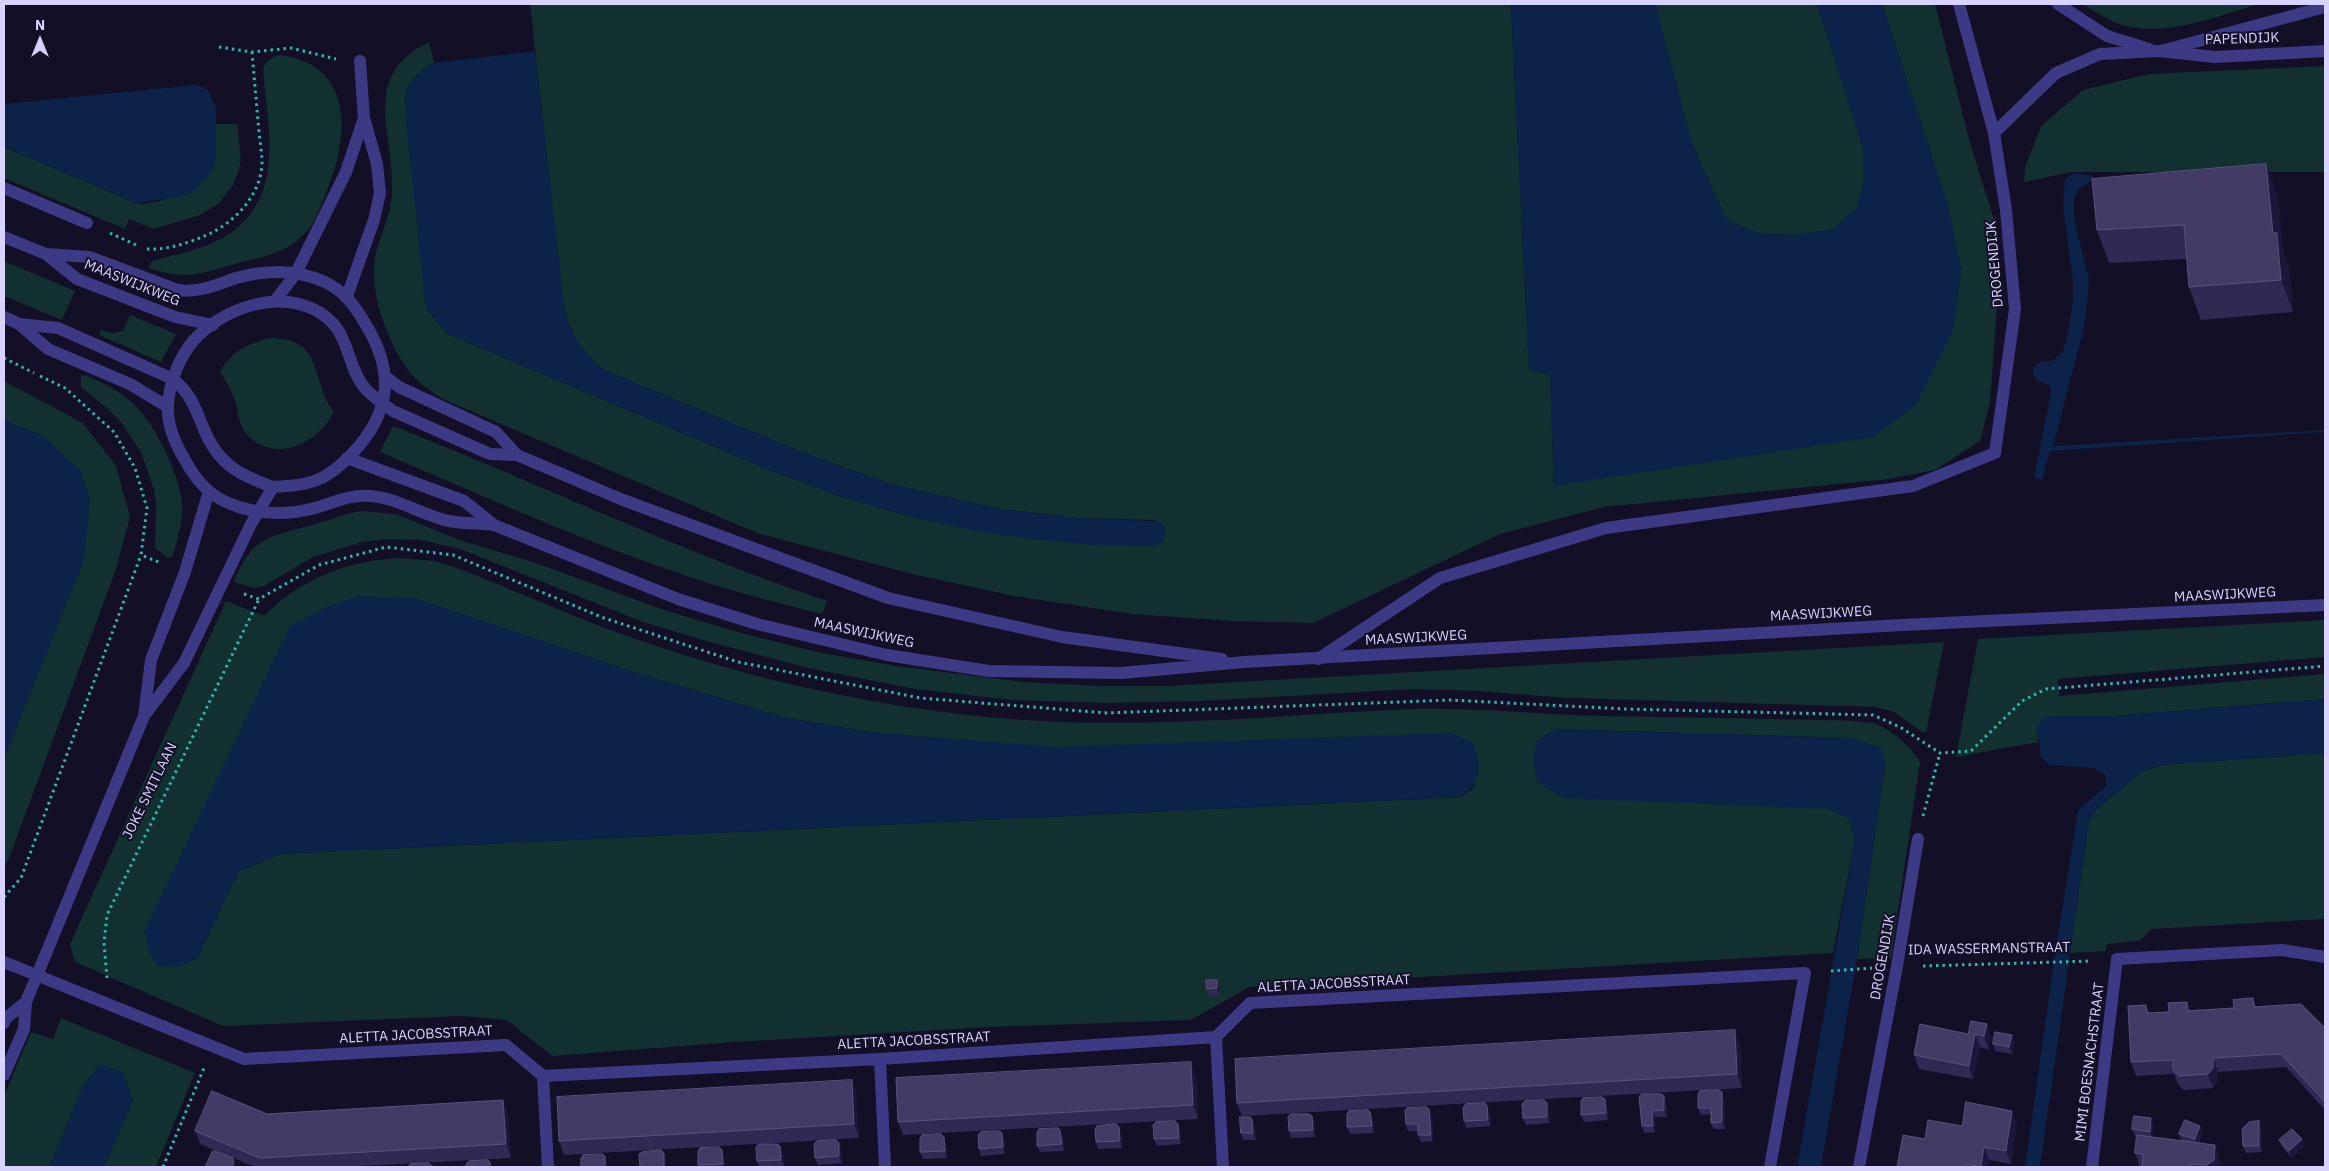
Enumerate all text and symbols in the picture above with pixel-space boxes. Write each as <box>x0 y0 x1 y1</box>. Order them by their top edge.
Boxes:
north arrow <box>15 15 65 65</box>
text: N <box>35 16 45 34</box>
street label: PAPENDIJK <box>2205 29 2279 49</box>
street label: DROGENDIJK <box>1983 220 2007 308</box>
street label: MAASWIJKWEG <box>82 256 182 310</box>
street label: MAASWIJKWEG <box>2174 584 2276 606</box>
street label: MAASWIJKWEG <box>1770 603 1872 625</box>
street label: MAASWIJKWEG <box>812 614 916 652</box>
street label: MAASWIJKWEG <box>1365 627 1467 649</box>
street label: JOKE SMITLAAN <box>119 740 181 842</box>
street label: DROGENDIJK <box>1867 913 1899 1001</box>
street label: IDA WASSERMANSTRAAT <box>1908 939 2070 959</box>
street label: ALETTA JACOBSSTRAAT <box>1257 972 1411 996</box>
street label: MIMI BOESNACHSTRAAT <box>2072 982 2108 1142</box>
street label: ALETTA JACOBSSTRAAT <box>339 1023 493 1047</box>
street label: ALETTA JACOBSSTRAAT <box>837 1029 991 1053</box>

